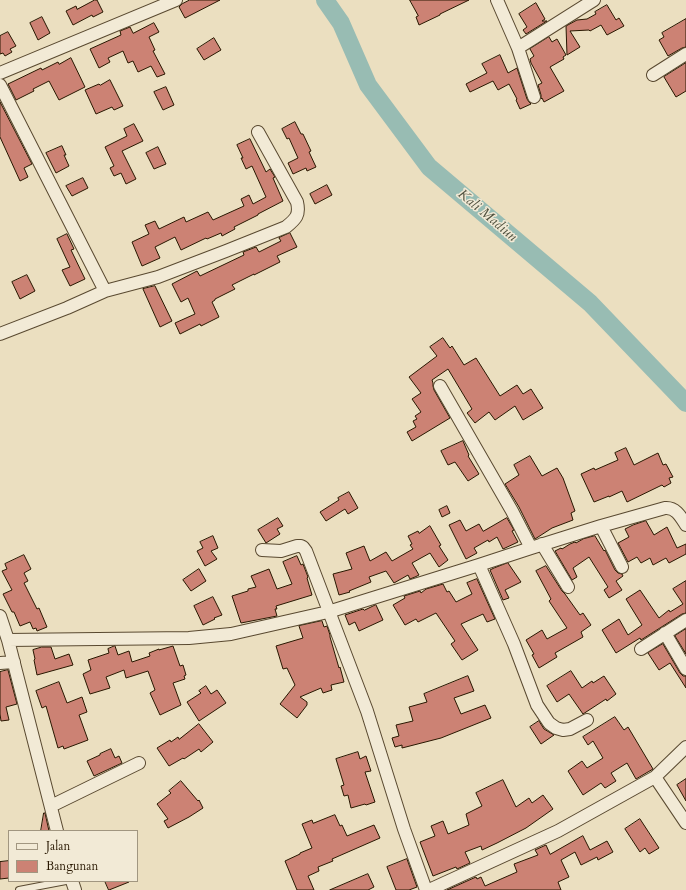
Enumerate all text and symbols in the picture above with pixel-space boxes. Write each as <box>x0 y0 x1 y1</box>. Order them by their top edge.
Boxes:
water label: Kali Madiun <box>454 186 520 246</box>
legend <box>8 830 138 882</box>
text: Jalan <box>46 838 70 854</box>
text: Bangunan <box>46 858 98 874</box>

